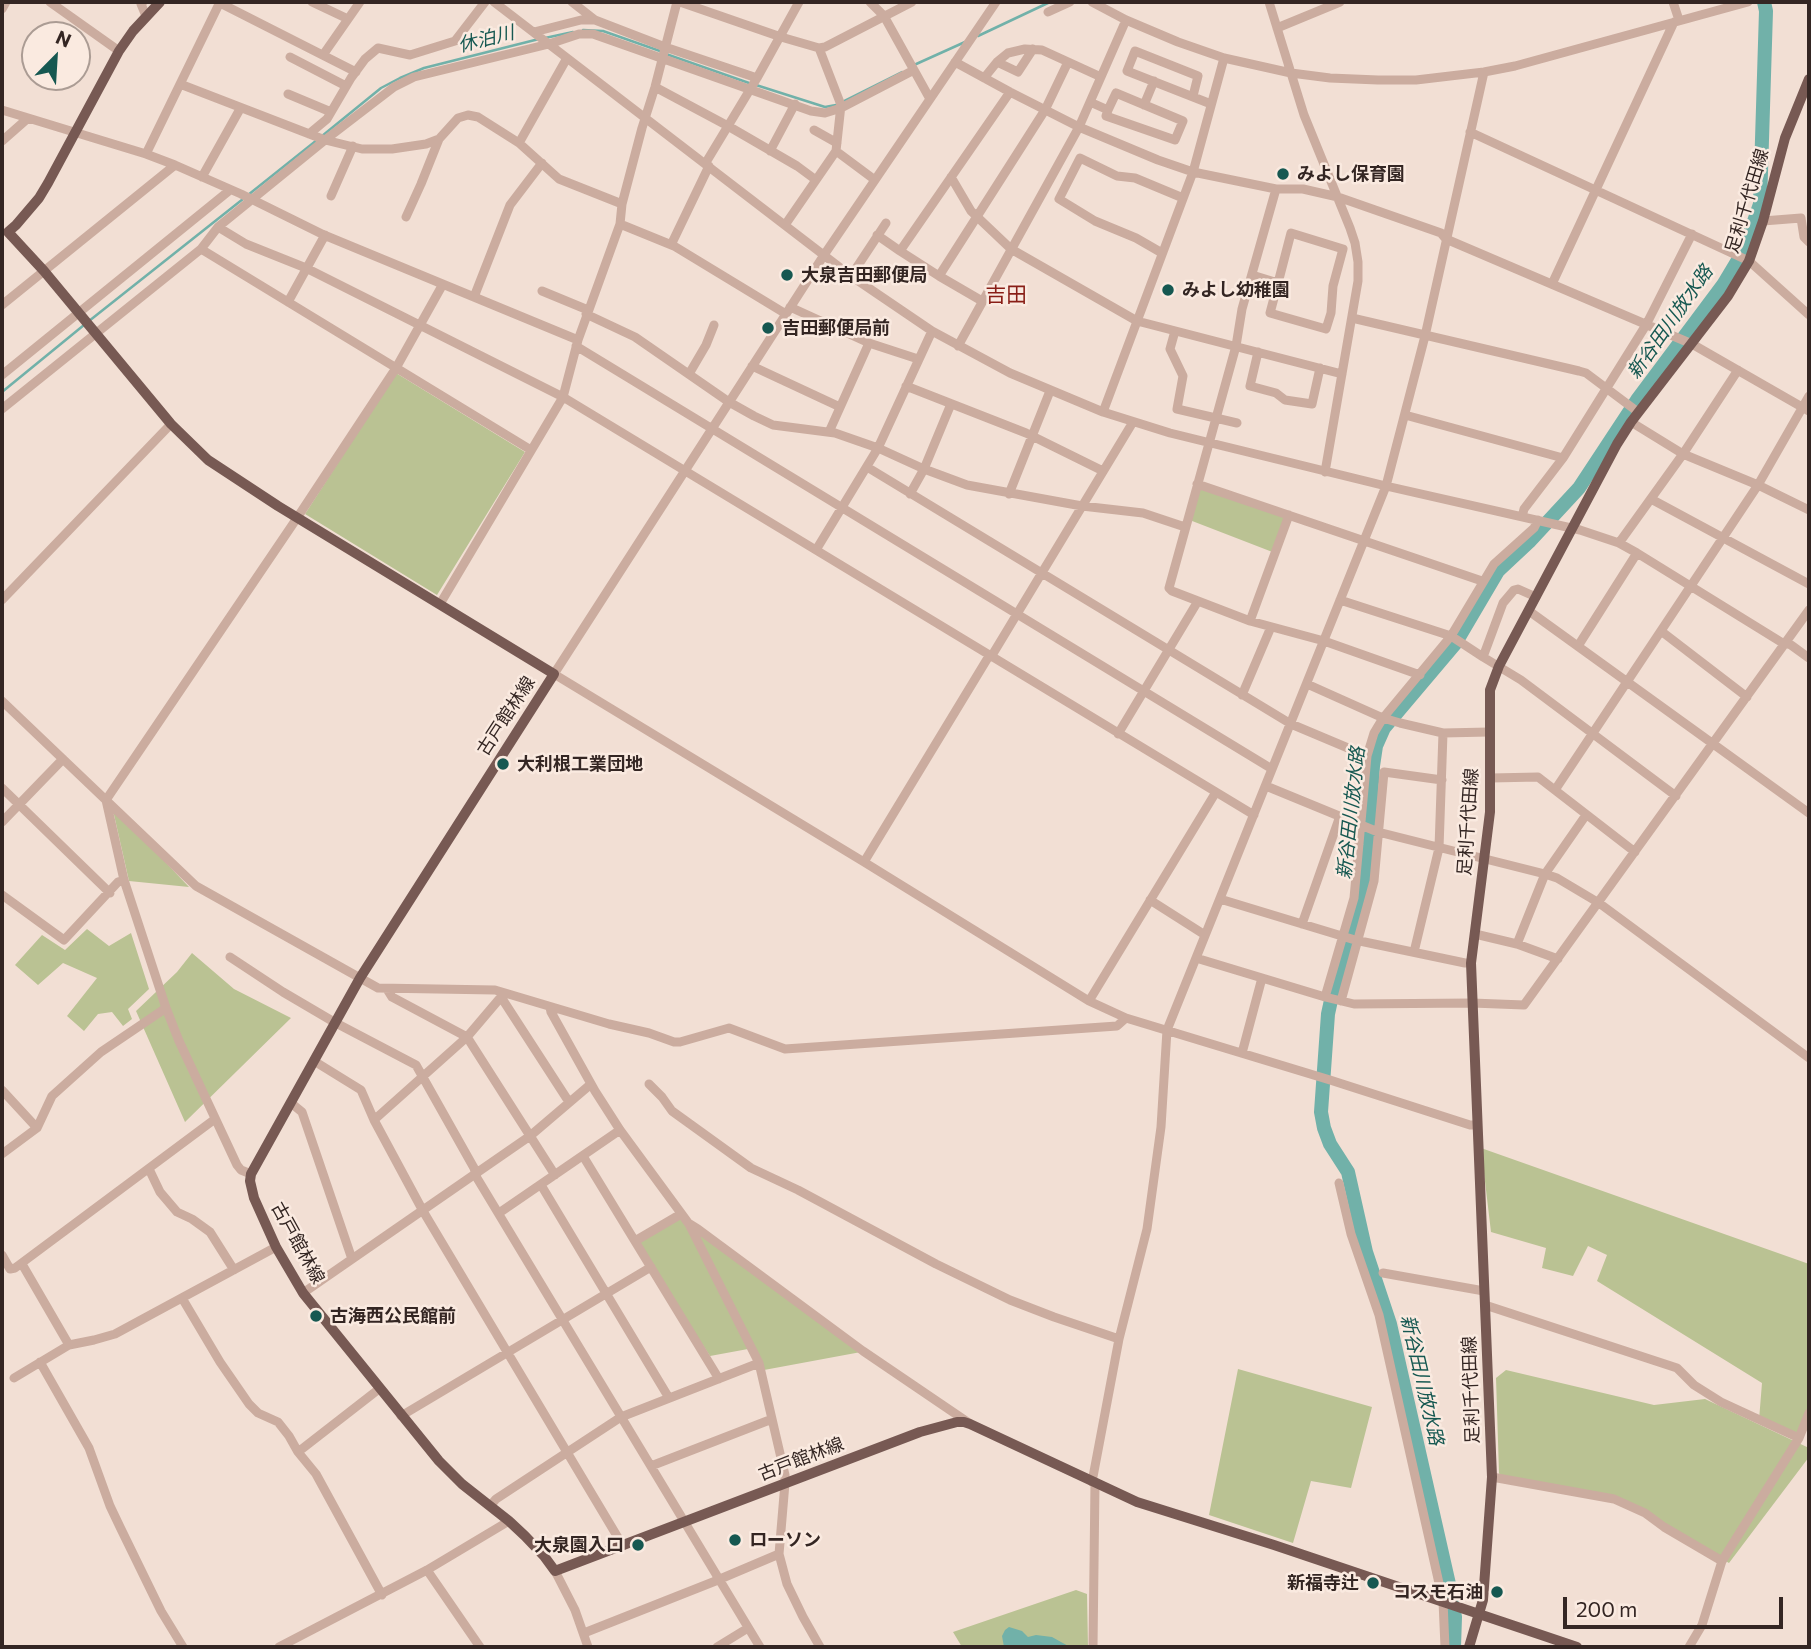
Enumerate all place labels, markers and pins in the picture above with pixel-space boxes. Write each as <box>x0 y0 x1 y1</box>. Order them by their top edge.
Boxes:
place label: みよし保育園 <box>1297 163 1405 185</box>
marker: みよし保育園 <box>1275 166 1291 182</box>
place label: 大泉吉田郵便局 <box>801 264 927 286</box>
marker: 大泉吉田郵便局 <box>779 267 795 283</box>
place label: みよし幼稚園 <box>1182 279 1290 301</box>
marker: みよし幼稚園 <box>1160 282 1176 298</box>
place label: 吉田郵便局前 <box>782 317 890 339</box>
marker: 吉田郵便局前 <box>760 320 776 336</box>
place label: 大利根工業団地 <box>517 753 643 775</box>
marker: 大利根工業団地 <box>495 756 511 772</box>
place label: 古海西公民館前 <box>330 1305 456 1327</box>
marker: 古海西公民館前 <box>308 1308 324 1324</box>
place label: ローソン <box>749 1529 821 1551</box>
marker: ローソン <box>727 1532 743 1548</box>
place label: 大泉園入口 <box>534 1534 624 1556</box>
marker: 大泉園入口 <box>630 1537 646 1553</box>
place label: 新福寺辻 <box>1287 1572 1359 1594</box>
marker: 新福寺辻 <box>1365 1575 1381 1591</box>
place label: コスモ石油 <box>1393 1581 1483 1603</box>
marker: コスモ石油 <box>1489 1584 1505 1600</box>

